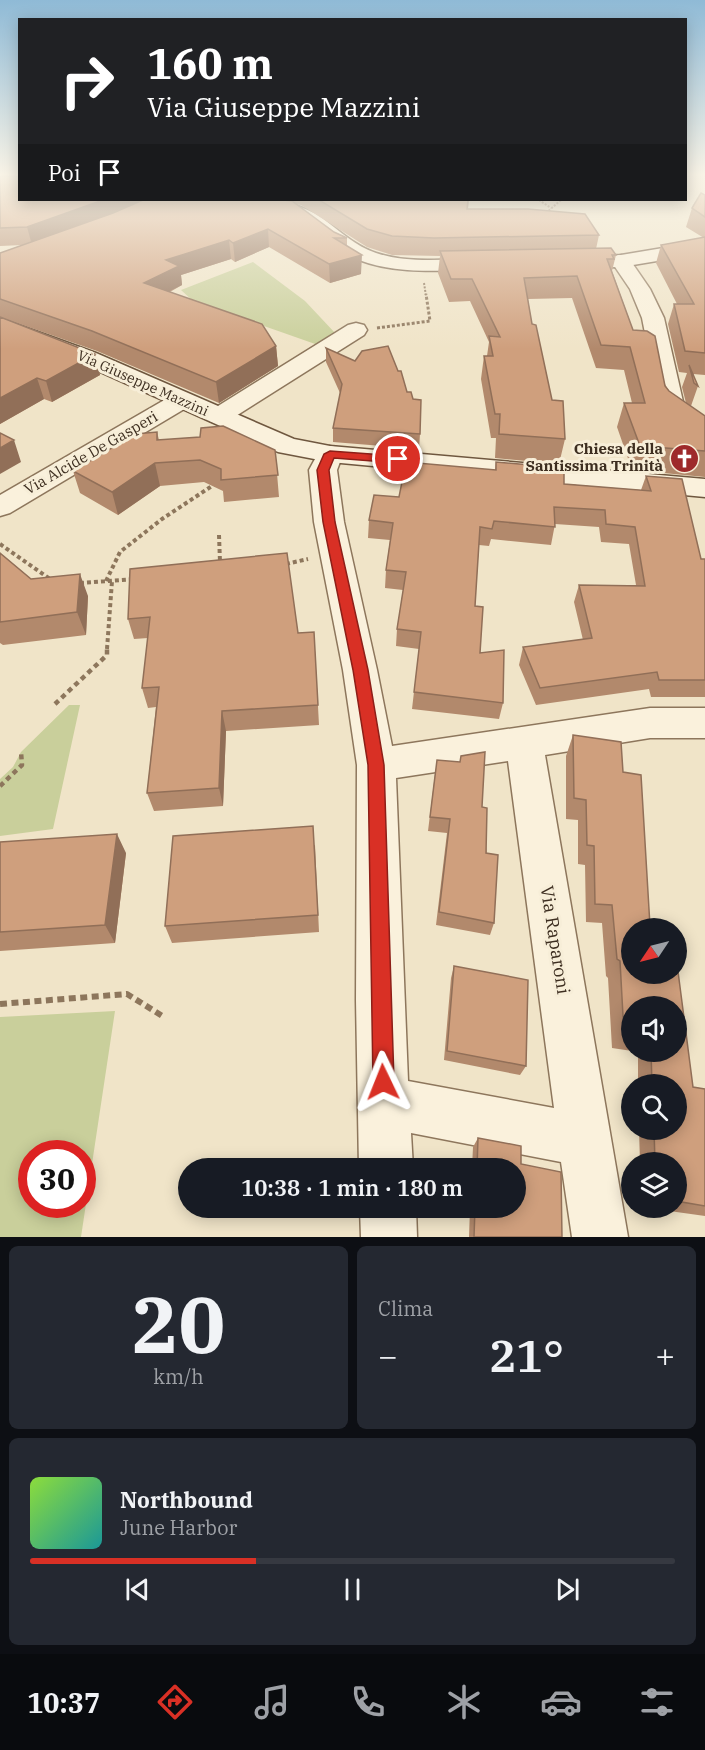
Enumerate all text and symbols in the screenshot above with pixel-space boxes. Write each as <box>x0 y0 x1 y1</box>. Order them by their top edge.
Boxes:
text: 160 m <box>147 36 273 91</box>
icon: right <box>48 42 126 120</box>
text: Via Giuseppe Mazzini <box>147 89 420 124</box>
icon: arrive <box>93 156 126 189</box>
text: Poi <box>48 158 81 187</box>
street label: Via Giuseppe Mazzini <box>75 346 211 420</box>
street label: Via Alcide De Gasperi <box>21 406 161 499</box>
pin <box>372 433 423 484</box>
place label: Chiesa della Santissima Trinità <box>525 439 663 475</box>
icon: arrive <box>381 442 414 475</box>
church icon: Chiesa della Santissima Trinità <box>668 442 700 474</box>
street label: Via Raparoni <box>536 884 575 996</box>
north arrow <box>621 918 687 984</box>
map controls <box>621 918 687 1218</box>
button: sound <box>621 996 687 1062</box>
position arrow <box>351 1050 415 1114</box>
button: search <box>621 1074 687 1140</box>
speed limit sign: 30 <box>18 1140 96 1218</box>
button: layers <box>621 1152 687 1218</box>
text: 10:38 · 1 min · 180 m <box>241 1173 463 1202</box>
text: 20 <box>132 1273 225 1374</box>
text: Clima <box>378 1295 433 1322</box>
text: 21° <box>489 1326 564 1384</box>
text: − <box>378 1334 398 1377</box>
text: + <box>655 1334 675 1377</box>
text: km/h <box>153 1363 204 1390</box>
text: Northbound <box>120 1485 253 1514</box>
text: June Harbor <box>120 1514 237 1541</box>
icon: previous <box>121 1573 154 1606</box>
icon: pause <box>336 1573 369 1606</box>
icon: next <box>551 1573 584 1606</box>
icon: directions <box>154 1681 196 1723</box>
icon: music <box>251 1681 293 1723</box>
icon: phone <box>347 1681 389 1723</box>
icon: climate <box>443 1681 485 1723</box>
icon: car <box>540 1681 582 1723</box>
icon: filters <box>636 1681 678 1723</box>
text: 10:37 <box>27 1685 100 1720</box>

